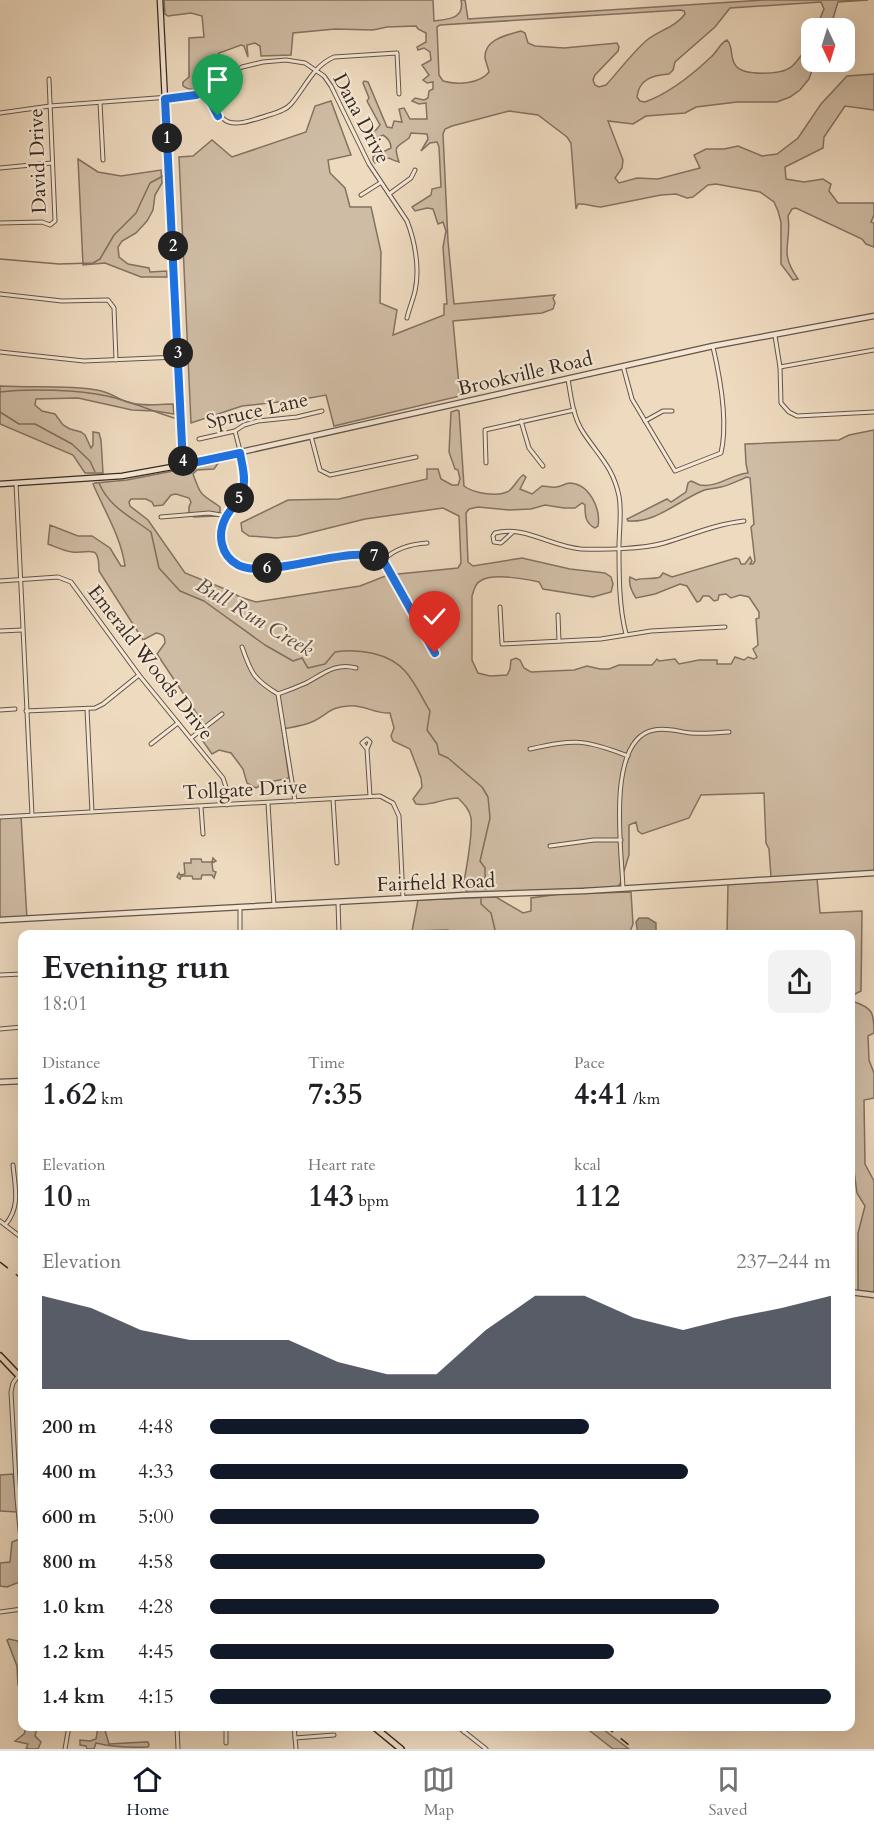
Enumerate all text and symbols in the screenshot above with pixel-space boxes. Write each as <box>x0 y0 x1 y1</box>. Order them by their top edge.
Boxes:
north arrow <box>801 18 855 72</box>
map controls <box>801 18 855 72</box>
pin <box>192 54 243 116</box>
icon: arrive <box>201 63 234 96</box>
street label: Dana Drive <box>326 68 397 168</box>
street label: David Drive <box>22 108 53 214</box>
pin: 1 <box>152 123 182 153</box>
text: 1 <box>163 127 171 149</box>
pin: 2 <box>158 231 188 261</box>
text: 2 <box>169 235 177 257</box>
pin: 3 <box>163 338 193 368</box>
text: 3 <box>174 342 182 364</box>
street label: Brookville Road <box>455 345 595 402</box>
street label: Spruce Lane <box>204 386 311 435</box>
pin: 4 <box>168 446 198 476</box>
text: 4 <box>179 450 187 472</box>
pin: 5 <box>224 483 254 513</box>
text: 5 <box>235 487 243 509</box>
pin: 7 <box>359 541 389 571</box>
text: 7 <box>370 545 378 567</box>
pin: 6 <box>252 553 282 583</box>
text: 6 <box>263 557 271 579</box>
water label: Bull Run Creek <box>190 571 320 664</box>
street label: Emerald Woods Drive <box>81 579 220 746</box>
pin <box>409 591 460 653</box>
icon: check <box>418 600 451 633</box>
street label: Tollgate Drive <box>182 773 308 806</box>
street label: Fairfield Road <box>376 867 496 898</box>
text: Evening run <box>42 945 230 990</box>
button: share <box>768 950 831 1013</box>
text: 18:01 <box>42 990 88 1017</box>
text: Distance <box>42 1052 100 1074</box>
text: Time <box>308 1052 345 1074</box>
text: Pace <box>574 1052 605 1074</box>
text: 1.62 <box>42 1074 97 1115</box>
text: 7:35 <box>308 1074 363 1115</box>
text: 4:41 <box>574 1074 629 1115</box>
text: km <box>97 1088 123 1110</box>
text: /km <box>629 1088 660 1110</box>
text: Elevation <box>42 1154 106 1176</box>
text: Heart rate <box>308 1154 376 1176</box>
text: kcal <box>574 1154 601 1176</box>
text: 10 <box>42 1176 73 1217</box>
text: 143 <box>308 1176 354 1217</box>
text: 112 <box>574 1176 620 1217</box>
text: m <box>73 1190 91 1212</box>
text: bpm <box>354 1190 389 1212</box>
text: Elevation <box>42 1248 121 1275</box>
text: 237–244 m <box>736 1248 831 1275</box>
text: 200 m <box>42 1413 97 1440</box>
text: 4:48 <box>138 1413 174 1440</box>
text: 400 m <box>42 1458 97 1485</box>
text: 4:33 <box>138 1458 174 1485</box>
text: 600 m <box>42 1503 97 1530</box>
text: 5:00 <box>138 1503 174 1530</box>
text: 800 m <box>42 1548 97 1575</box>
text: 4:58 <box>138 1548 174 1575</box>
text: 1.0 km <box>42 1593 105 1620</box>
text: 4:28 <box>138 1593 174 1620</box>
text: 1.2 km <box>42 1638 105 1665</box>
text: 4:45 <box>138 1638 174 1665</box>
text: 1.4 km <box>42 1683 105 1710</box>
text: 4:15 <box>138 1683 174 1710</box>
tab: Home <box>127 1763 169 1821</box>
tab: Map <box>422 1763 455 1821</box>
tab: Saved <box>709 1763 747 1821</box>

